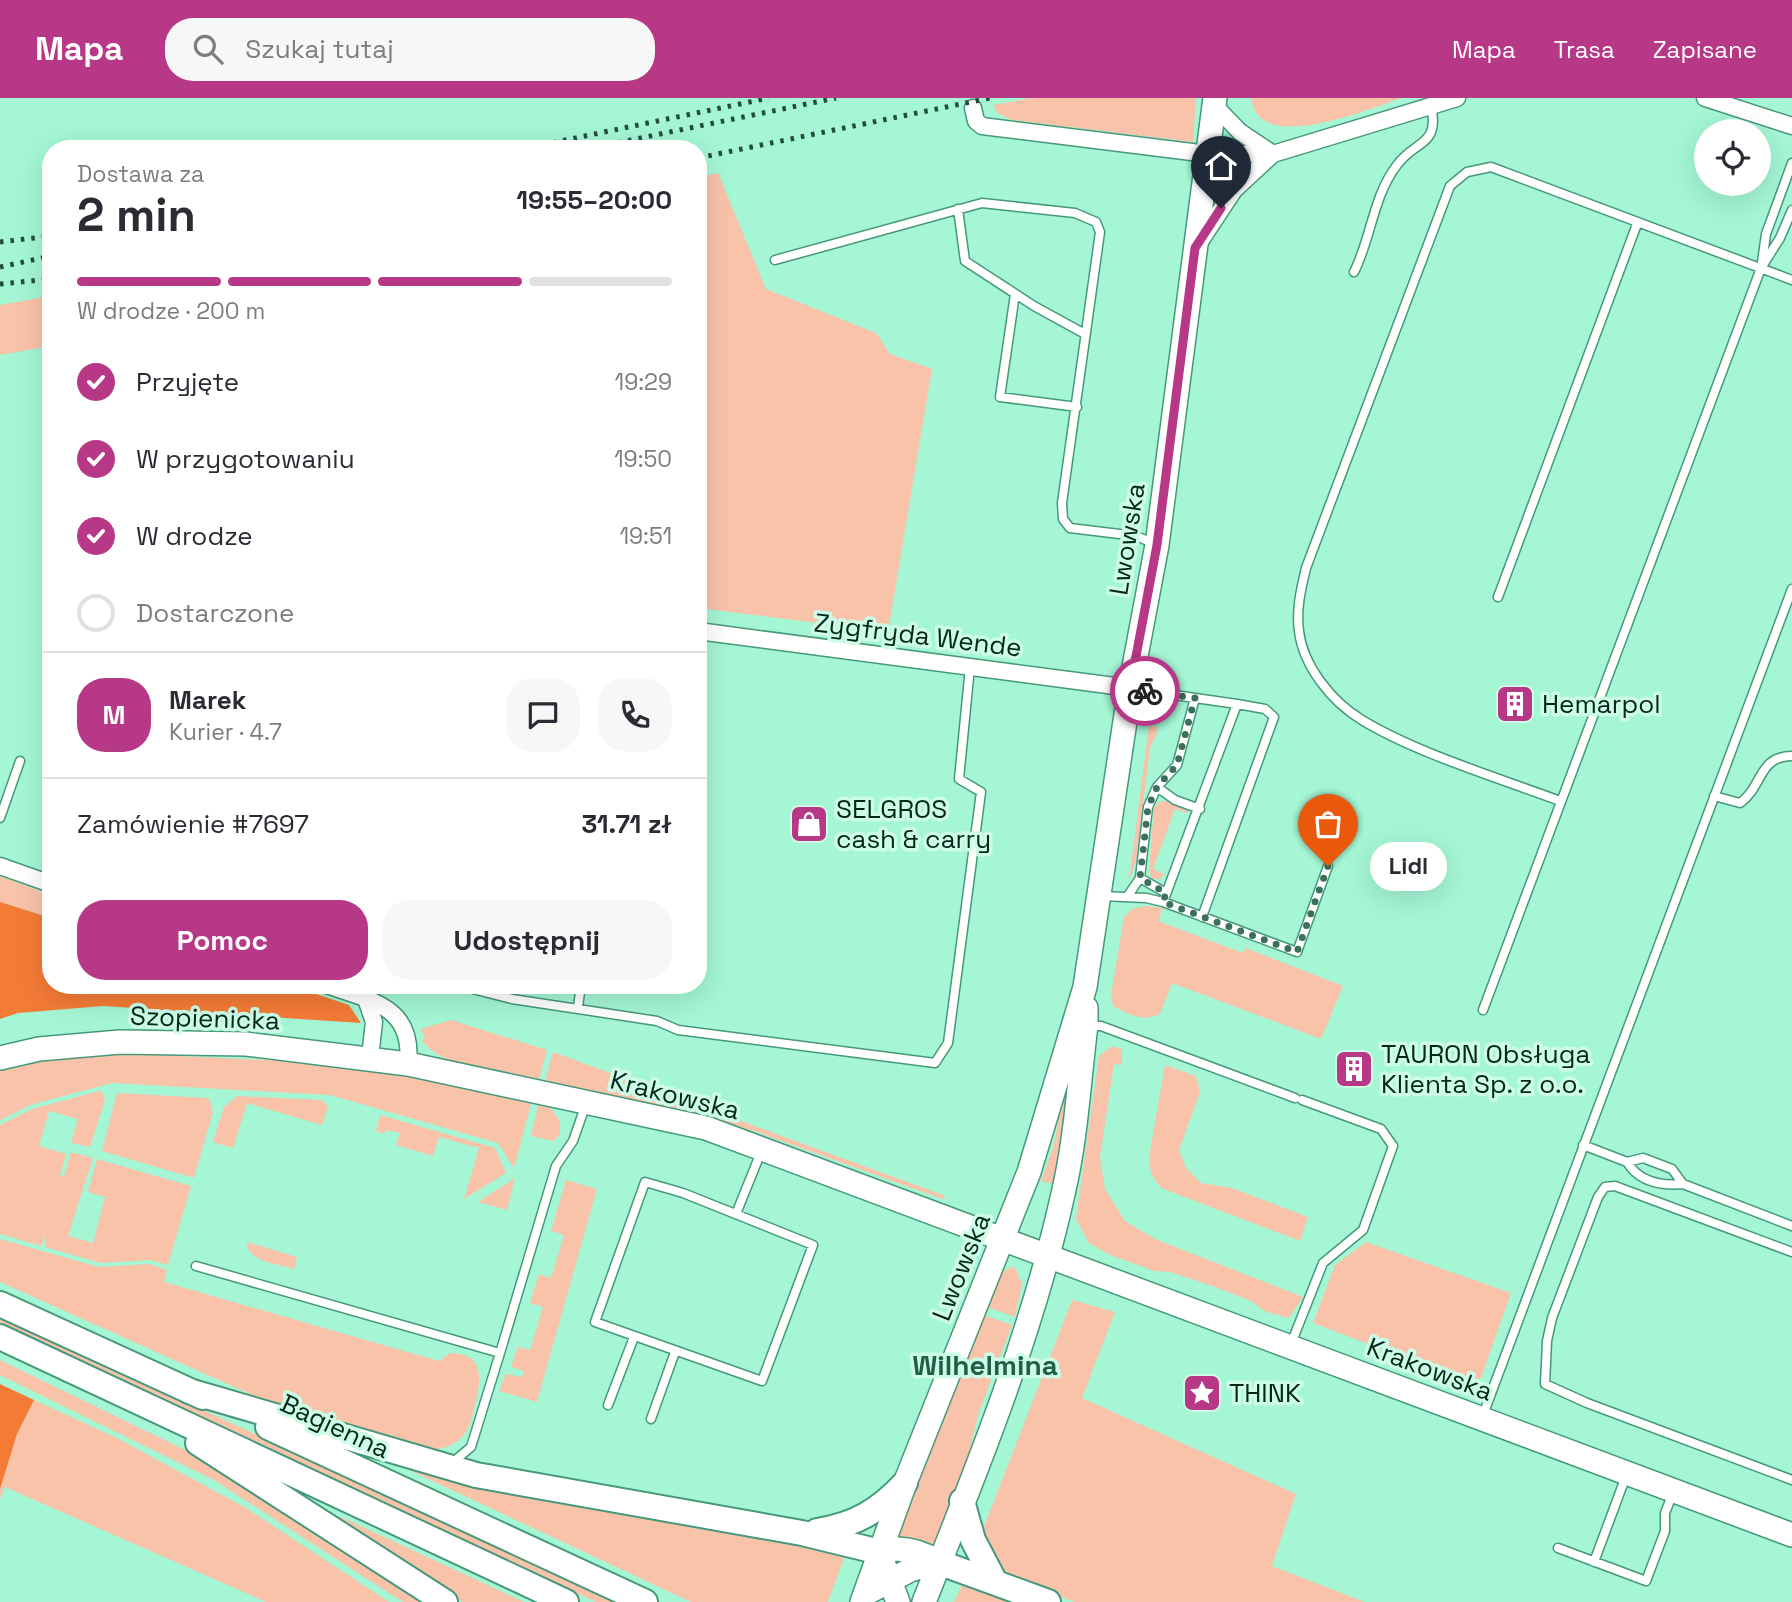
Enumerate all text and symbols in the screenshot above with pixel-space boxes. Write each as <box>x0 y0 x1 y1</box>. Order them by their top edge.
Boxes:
search box <box>165 18 655 81</box>
text: Mapa <box>35 28 123 70</box>
icon: search <box>189 30 227 68</box>
text: Szukaj tutaj <box>245 32 394 66</box>
text: Mapa <box>1452 34 1516 65</box>
text: Trasa <box>1554 34 1615 65</box>
text: Zapisane <box>1653 34 1757 65</box>
map controls <box>1694 119 1771 196</box>
button: locate <box>1694 119 1771 196</box>
pin <box>1191 136 1251 208</box>
icon: home <box>1202 147 1240 185</box>
text: Dostawa za <box>77 159 204 189</box>
text: 19:55–20:00 <box>516 183 672 217</box>
text: 2 min <box>77 186 196 244</box>
text: W drodze · 200 m <box>77 296 265 326</box>
icon: check <box>77 363 115 401</box>
text: Przyjęte <box>136 365 239 399</box>
text: 19:29 <box>615 367 672 397</box>
icon: check <box>77 440 115 478</box>
text: W przygotowaniu <box>136 442 355 476</box>
text: 19:50 <box>614 444 672 474</box>
street label: Lwowska <box>1101 480 1153 598</box>
icon: check <box>77 517 115 555</box>
text: W drodze <box>136 519 253 553</box>
text: 19:51 <box>619 521 672 551</box>
text: Dostarczone <box>136 596 294 630</box>
street label: Zygfryda Wende <box>812 605 1024 665</box>
courier <box>1110 656 1180 726</box>
icon: bike <box>1126 672 1164 710</box>
button: chat <box>506 678 580 752</box>
button: phone <box>598 678 672 752</box>
text: Marek <box>169 683 246 717</box>
building icon: Hemarpol <box>1494 683 1536 725</box>
place label: Hemarpol <box>1542 687 1661 721</box>
text: M <box>103 698 125 732</box>
text: Kurier · 4.7 <box>169 717 282 747</box>
place label: SELGROS cash & carry <box>836 792 991 856</box>
pin <box>1298 794 1358 866</box>
shop icon: SELGROS cash & carry <box>788 803 830 845</box>
icon: bag <box>1309 805 1347 843</box>
text: Zamówienie #7697 <box>77 807 309 841</box>
text: 31.71 zł <box>581 807 672 841</box>
callout: Lidl <box>1370 842 1447 890</box>
text: Lidl <box>1389 851 1428 881</box>
button: Pomoc <box>77 900 368 980</box>
button: Udostępnij <box>382 900 672 980</box>
street label: Szopienicka <box>129 998 281 1038</box>
place label: TAURON Obsługa Klienta Sp. z o.o. <box>1381 1037 1590 1101</box>
building icon: TAURON Obsługa Klienta Sp. z o.o. <box>1333 1048 1375 1090</box>
street label: Krakowska <box>607 1062 743 1128</box>
street label: Lwowska <box>924 1208 998 1326</box>
street label: Krakowska <box>1362 1329 1498 1409</box>
district label: Wilhelmina <box>912 1347 1058 1383</box>
place icon: THINK <box>1181 1372 1223 1414</box>
place label: THINK <box>1229 1376 1301 1410</box>
street label: Bagienna <box>275 1386 395 1466</box>

